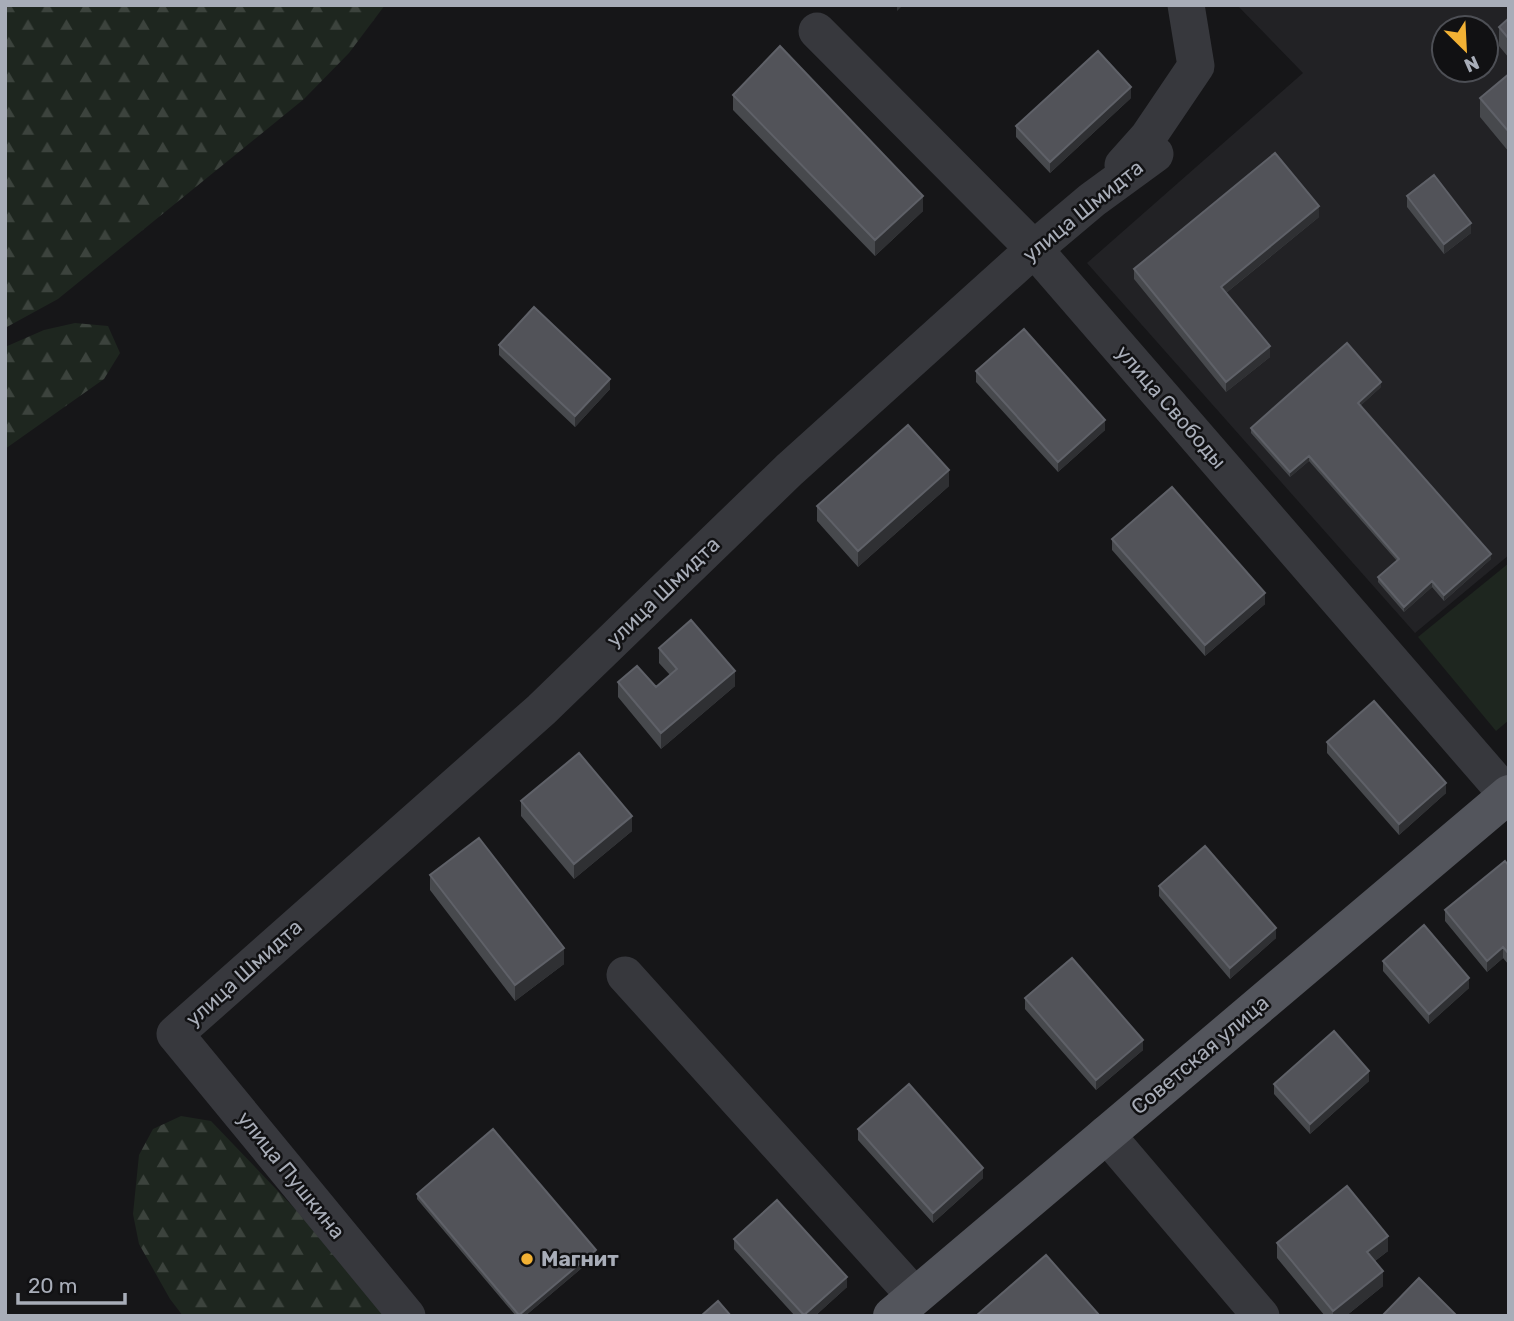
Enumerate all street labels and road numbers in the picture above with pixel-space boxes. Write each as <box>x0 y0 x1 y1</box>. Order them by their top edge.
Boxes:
street label: улица Шмидта <box>1017 154 1148 267</box>
street label: улица Свободы <box>1111 340 1232 473</box>
street label: улица Шмидта <box>601 531 724 652</box>
street label: улица Шмидта <box>180 914 307 1031</box>
street label: Советская улица <box>1126 990 1274 1119</box>
street label: улица Пушкина <box>232 1106 351 1244</box>

